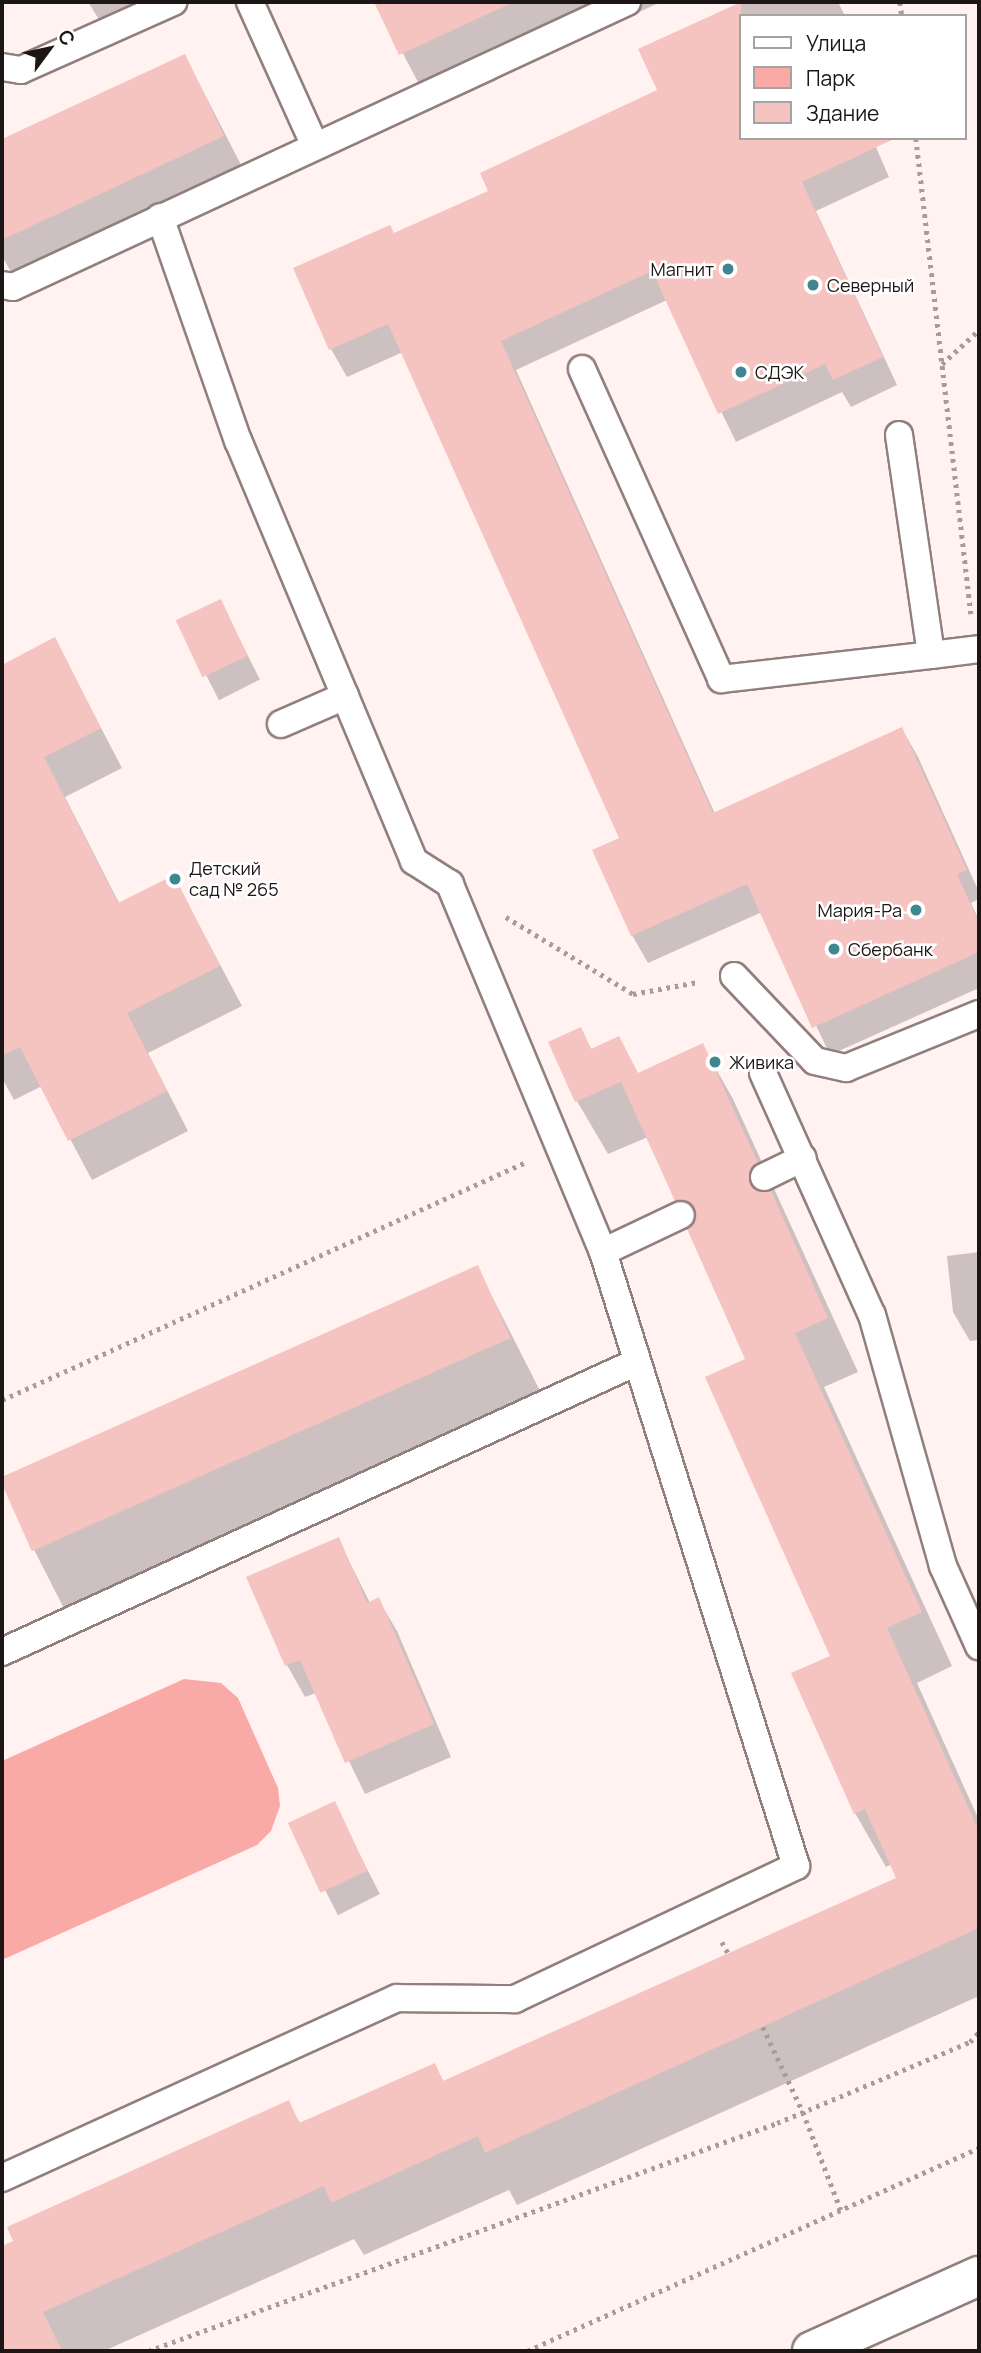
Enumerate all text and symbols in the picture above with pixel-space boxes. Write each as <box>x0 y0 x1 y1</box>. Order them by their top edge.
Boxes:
north arrow <box>14 14 84 84</box>
legend <box>740 14 967 140</box>
text: С <box>52 25 81 51</box>
text: Улица <box>806 29 866 57</box>
text: Парк <box>806 64 855 92</box>
text: Здание <box>806 99 879 127</box>
place label: Магнит <box>651 258 714 280</box>
marker: Магнит <box>720 261 736 277</box>
place label: Северный <box>827 274 914 296</box>
marker: Северный <box>805 277 821 293</box>
place label: СДЭК <box>755 361 804 383</box>
marker: СДЭК <box>733 364 749 380</box>
place label: Детский сад № 265 <box>189 858 279 900</box>
marker: Детский сад № 265 <box>167 871 183 887</box>
place label: Мария-Ра <box>818 899 902 921</box>
marker: Мария-Ра <box>908 902 924 918</box>
place label: Сбербанк <box>848 938 933 960</box>
marker: Сбербанк <box>826 941 842 957</box>
place label: Живика <box>729 1051 794 1073</box>
marker: Живика <box>707 1054 723 1070</box>

